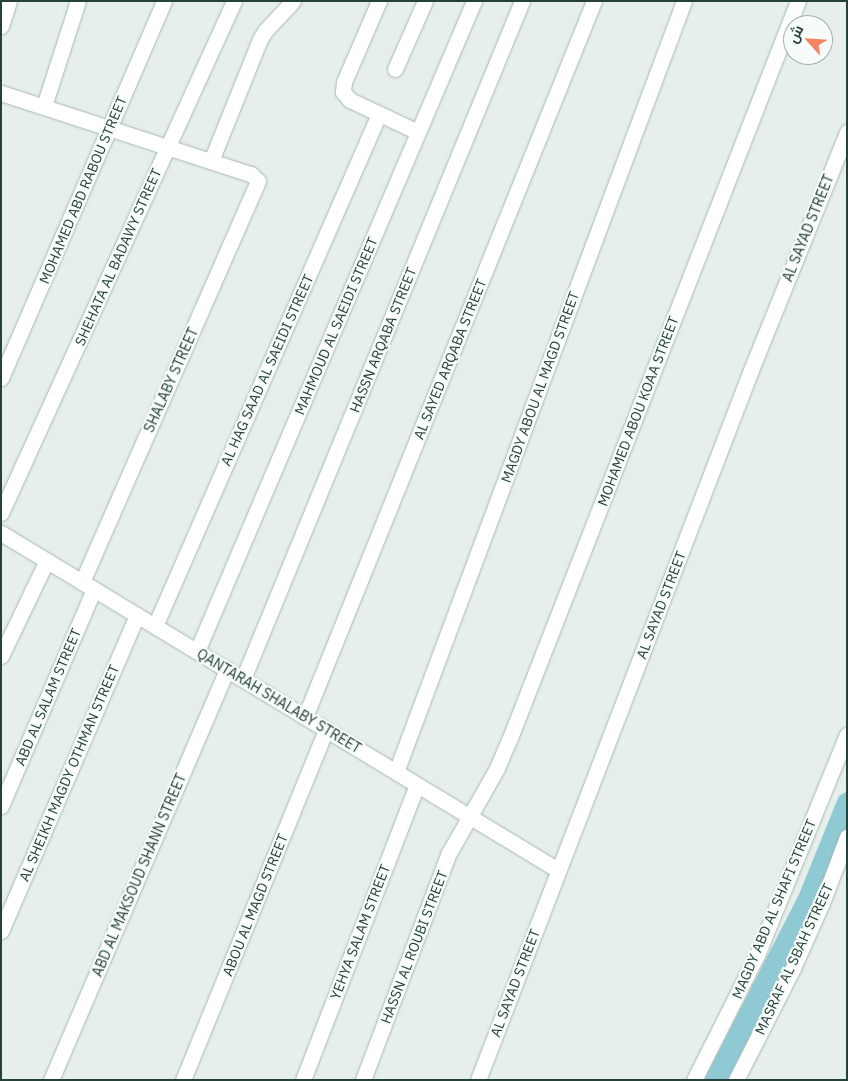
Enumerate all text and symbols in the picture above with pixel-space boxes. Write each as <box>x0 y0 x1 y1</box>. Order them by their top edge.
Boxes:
north arrow <box>783 15 833 65</box>
text: ش <box>783 22 807 46</box>
street label: MOHAMED ABD RABOU STREET <box>36 94 130 286</box>
street label: SHEHATA AL BADAWY STREET <box>71 166 165 348</box>
street label: AL SAYAD STREET <box>779 172 837 284</box>
street label: MAHMOUD AL SAEIDI STREET <box>291 235 381 417</box>
street label: HASSN ARQABA STREET <box>346 265 420 415</box>
street label: AL HAG SAAD AL SAEIDI STREET <box>217 272 317 468</box>
street label: AL SAYED ARQABA STREET <box>410 276 490 442</box>
street label: MAGDY ABOU AL MAGD STREET <box>497 289 583 485</box>
street label: MOHAMED ABOU KOAA STREET <box>594 314 682 508</box>
street label: SHALABY STREET <box>140 325 202 435</box>
street label: AL SAYAD STREET <box>633 549 689 661</box>
street label: ABD AL SALAM STREET <box>11 626 85 768</box>
street label: QANTARAH SHALABY STREET <box>194 645 364 757</box>
street label: AL SHEIKH MAGDY OTHMAN STREET <box>16 662 122 884</box>
street label: ABD AL MAKSOUD SHANN STREET <box>89 771 189 979</box>
street label: MAGDY ABD AL SHAFI STREET <box>728 817 820 1001</box>
street label: ABOU AL MAGD STREET <box>219 831 291 979</box>
street label: YEHYA SALAM STREET <box>326 862 394 1002</box>
street label: HASSN AL ROUBI STREET <box>377 868 451 1026</box>
street label: MASRAF AL SBAH STREET <box>751 881 837 1037</box>
street label: AL SAYAD STREET <box>487 927 543 1039</box>

